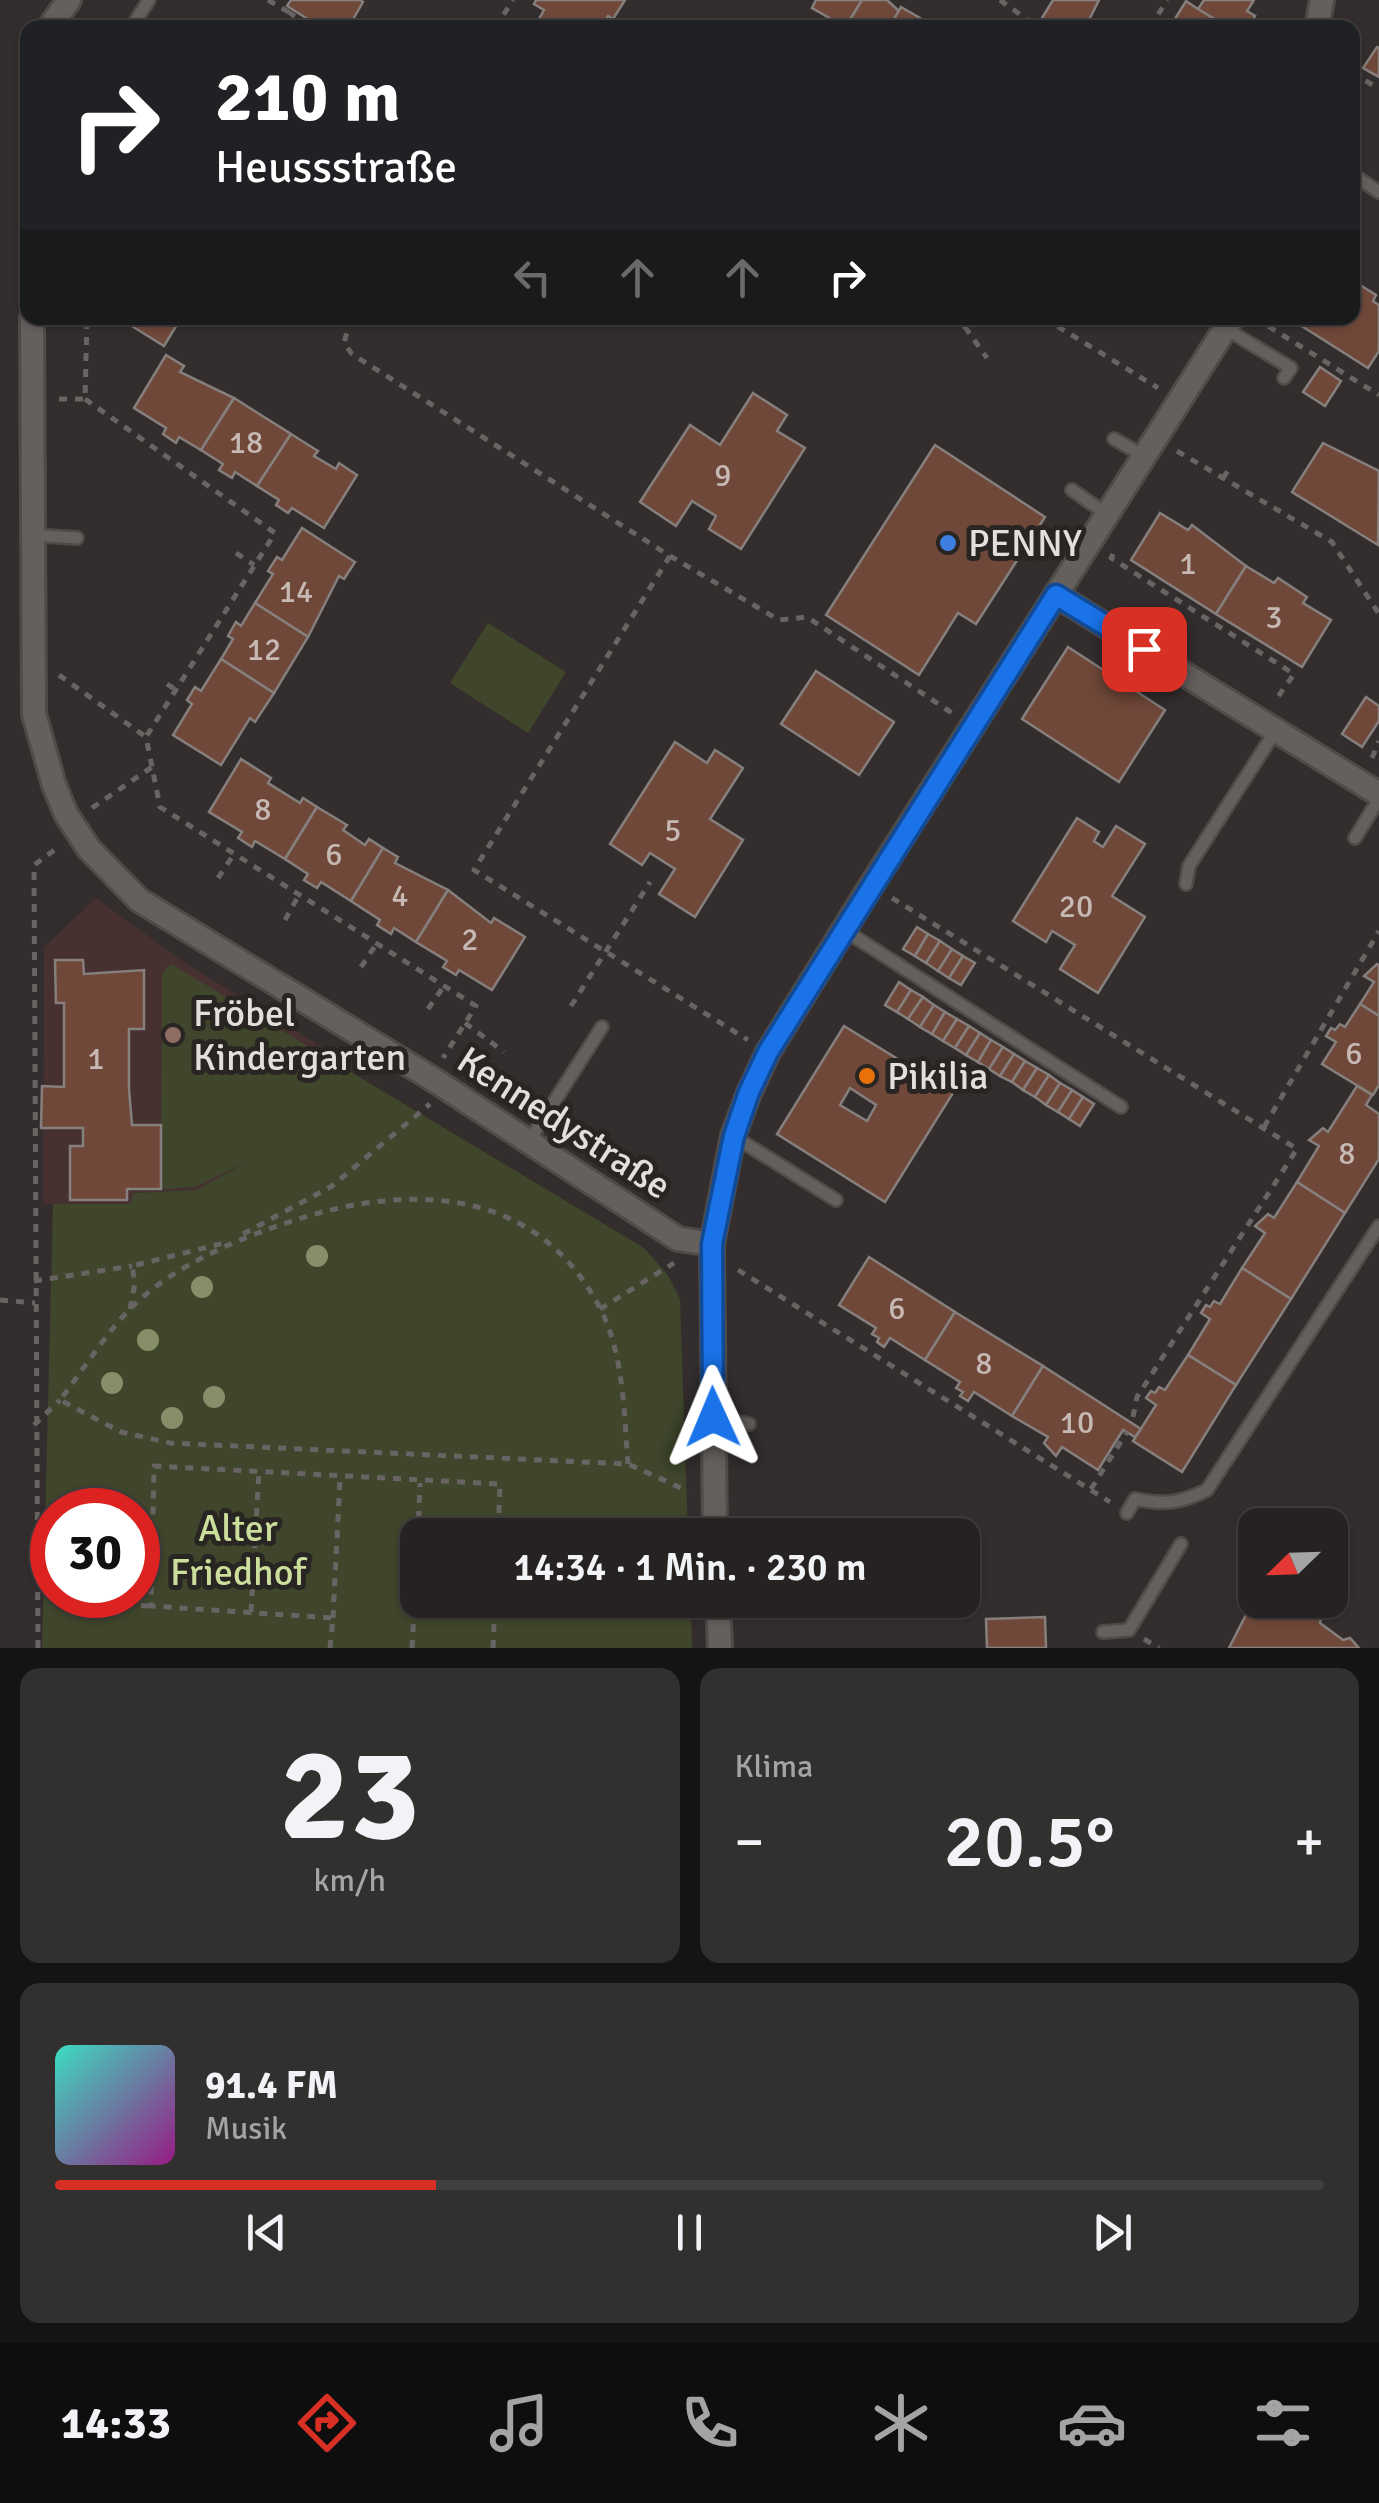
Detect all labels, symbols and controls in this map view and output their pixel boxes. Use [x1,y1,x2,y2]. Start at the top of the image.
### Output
text: 210 m [215,54,400,140]
icon: right [50,60,180,190]
text: Heussstraße [215,140,457,195]
icon: left [505,250,560,305]
icon: ahead [610,250,665,305]
icon: ahead [715,250,770,305]
icon: right [820,250,875,305]
house number: 18 [229,423,263,462]
house number: 9 [714,456,732,495]
place label: PENNY [968,520,1082,567]
marker: PENNY [937,532,959,554]
house number: 1 [1179,544,1197,583]
house number: 14 [279,572,313,611]
house number: 3 [1265,598,1283,637]
pin [1102,607,1187,692]
icon: arrive [1117,622,1172,677]
house number: 12 [247,630,281,669]
house number: 8 [254,790,272,829]
house number: 5 [664,811,682,850]
house number: 6 [325,835,343,874]
house number: 4 [391,876,409,915]
house number: 20 [1059,887,1093,926]
house number: 2 [461,920,479,959]
place label: Fröbel Kindergarten [193,990,406,1081]
marker: Fröbel Kindergarten [162,1024,184,1046]
house number: 6 [1345,1034,1363,1073]
street label: Kennedystraße [448,1037,680,1209]
house number: 1 [87,1039,105,1078]
place label: Pikilia [887,1053,989,1100]
marker: Pikilia [856,1065,878,1087]
house number: 8 [1338,1134,1356,1173]
house number: 6 [888,1289,906,1328]
house number: 8 [975,1344,993,1383]
position arrow [661,1365,765,1469]
house number: 10 [1060,1403,1094,1442]
speed limit sign: 30 [30,1488,160,1618]
park label: Alter Friedhof [170,1505,308,1596]
north arrow [1238,1508,1348,1618]
map controls [1238,1508,1348,1618]
text: 14:34 · 1 Min. · 230 m [514,1544,866,1591]
text: 23 [280,1716,420,1876]
text: Klima [735,1747,813,1786]
text: 20.5° [944,1795,1115,1888]
text: − [735,1808,764,1876]
text: + [1294,1808,1324,1876]
text: km/h [314,1861,386,1900]
text: 91.4 FM [205,2062,338,2109]
text: Musik [205,2109,287,2148]
icon: previous [239,2205,294,2260]
icon: pause [662,2205,717,2260]
icon: next [1085,2205,1140,2260]
icon: directions [292,2388,362,2458]
icon: music [484,2388,554,2458]
icon: phone [675,2388,745,2458]
icon: climate [866,2388,936,2458]
icon: car [1057,2388,1127,2458]
icon: filters [1248,2388,1318,2458]
text: 14:33 [61,2396,171,2451]

